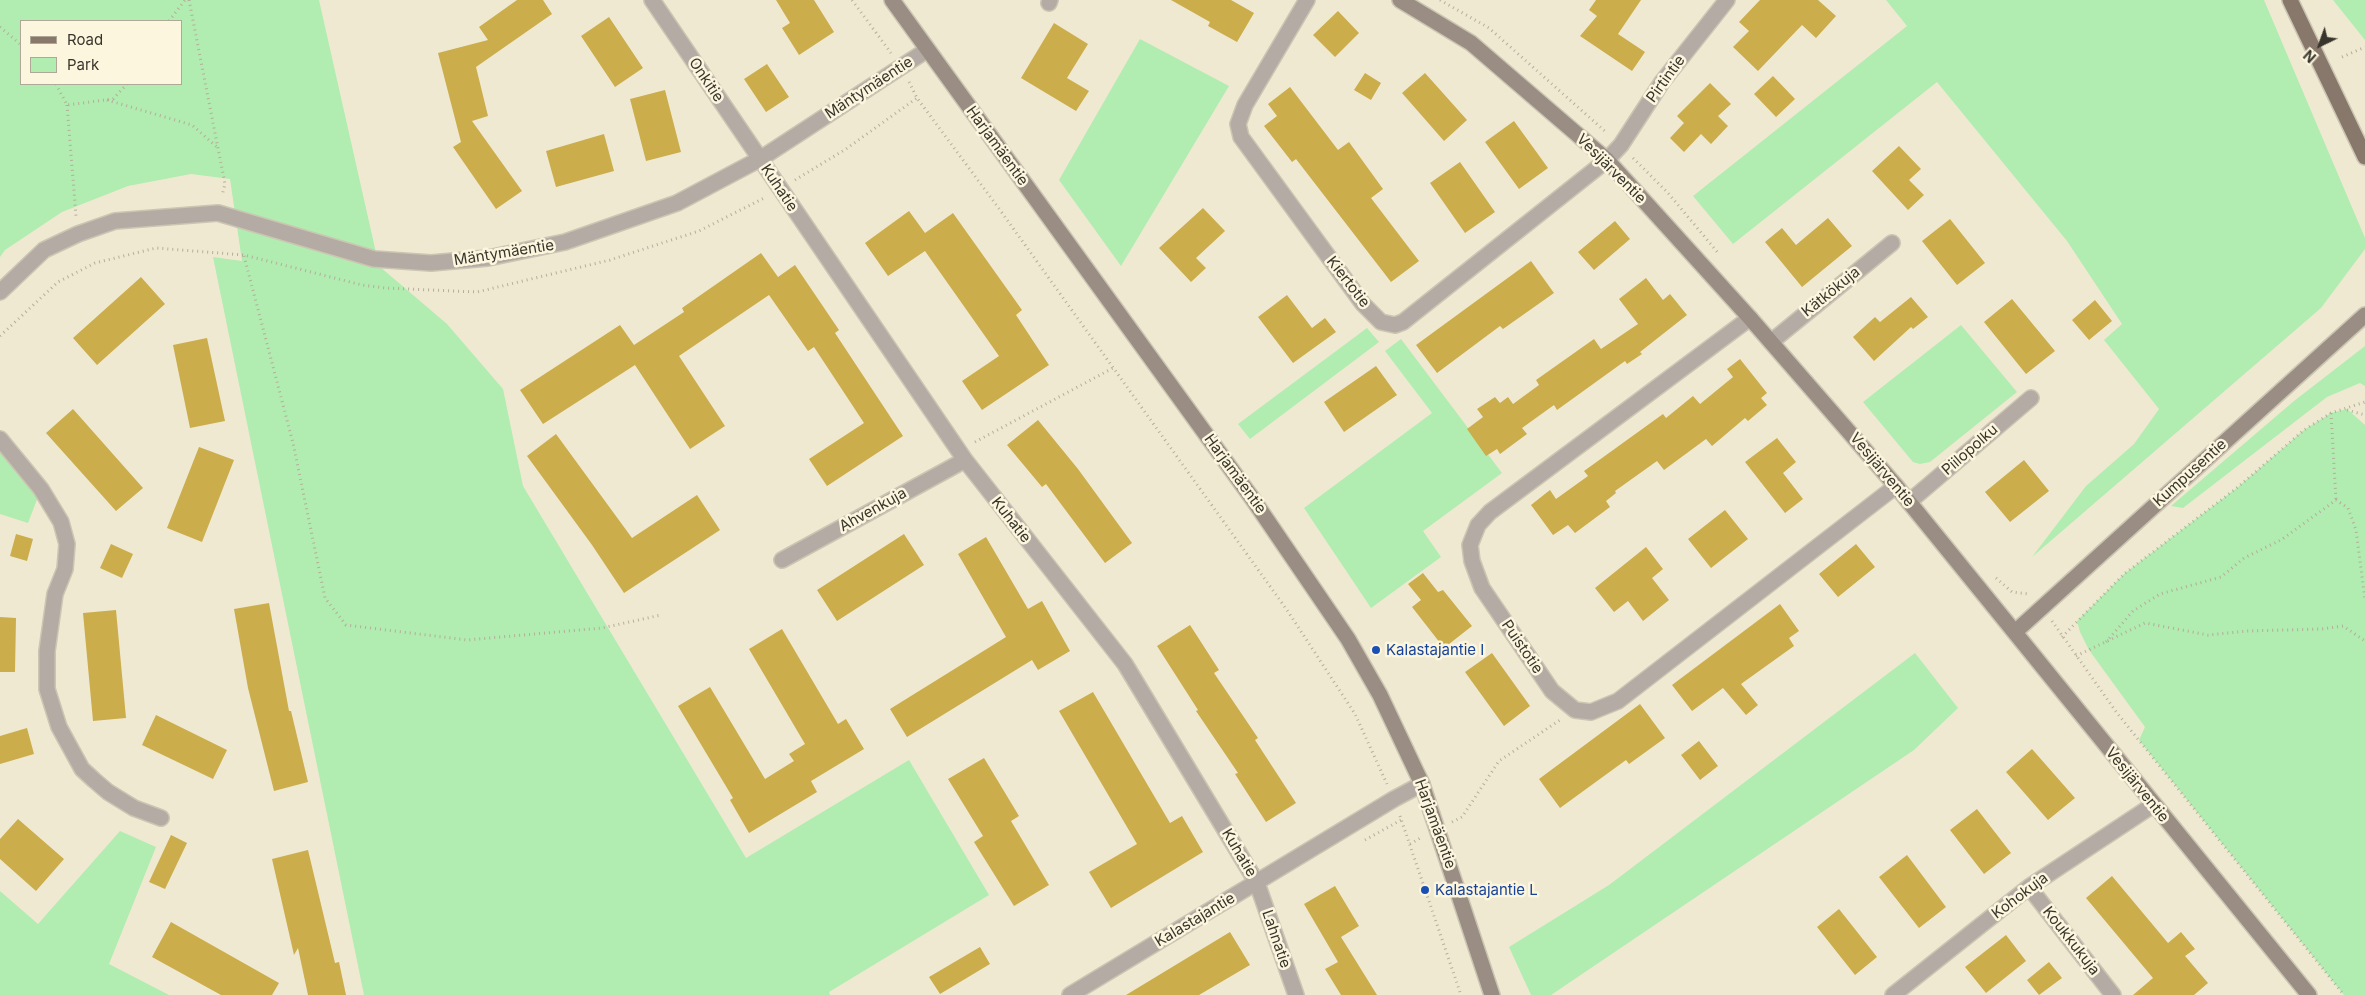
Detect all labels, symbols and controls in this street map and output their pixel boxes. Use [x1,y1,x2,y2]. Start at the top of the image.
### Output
legend [20,20,182,85]
north arrow [2295,20,2345,70]
text: Road [67,30,103,49]
text: N [2300,47,2319,66]
street label: Pirtintie [1643,52,1689,106]
street label: Mäntymäentie [822,53,916,123]
street label: Onkitie [685,54,727,106]
text: Park [67,55,99,74]
street label: Harjamäentie [962,103,1032,189]
street label: Vesijärventie [1573,131,1649,207]
street label: Kuhatie [757,161,801,215]
street label: Mäntymäentie [453,236,555,270]
street label: Kiertotie [1323,253,1373,311]
street label: Kätkökuja [1798,263,1864,321]
street label: Piilopolku [1938,421,2002,479]
street label: Vesijärventie [1846,429,1918,511]
street label: Harjamäentie [1200,431,1270,517]
street label: Kumpusentie [2150,435,2230,511]
street label: Ahvenkuja [836,484,910,536]
street label: Kuhatie [988,494,1034,546]
street label: Puistotie [1497,617,1547,677]
place label: Kalastajantie I [1386,641,1484,659]
marker: Kalastajantie I [1370,644,1382,656]
street label: Vesijärventie [2101,744,2173,826]
street label: Harjamäentie [1410,777,1460,871]
street label: Kuhatie [1218,826,1260,880]
street label: Kohokuja [1988,869,2052,923]
place label: Kalastajantie L [1435,881,1538,899]
marker: Kalastajantie L [1419,884,1431,896]
street label: Kalastajantie [1152,889,1238,951]
street label: Koukkukuja [2039,903,2103,979]
street label: Lahnatie [1258,908,1294,970]

